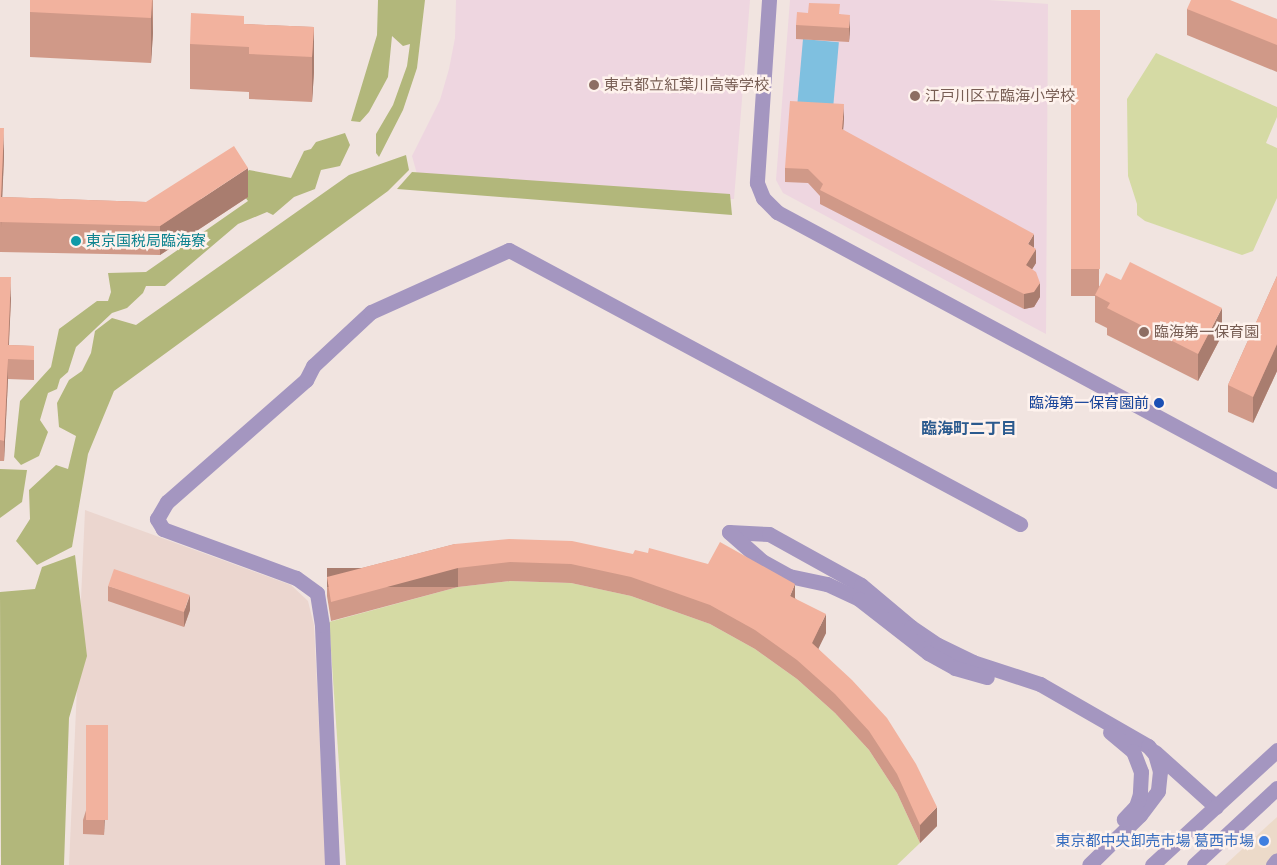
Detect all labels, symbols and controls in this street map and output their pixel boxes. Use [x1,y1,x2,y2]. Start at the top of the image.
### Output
place label: 東京都立紅葉川高等学校 [604,76,769,94]
marker: 東京都立紅葉川高等学校 [588,79,600,91]
place label: 江戸川区立臨海小学校 [925,87,1075,105]
marker: 江戸川区立臨海小学校 [909,90,921,102]
place label: 東京国税局臨海寮 [86,232,206,250]
marker: 東京国税局臨海寮 [70,235,82,247]
place label: 臨海第一保育園 [1154,323,1259,341]
marker: 臨海第一保育園 [1138,326,1150,338]
place label: 臨海第一保育園前 [1029,394,1149,412]
marker: 臨海第一保育園前 [1153,397,1165,409]
district label: 臨海町二丁目 [921,418,1017,438]
place label: 東京都中央卸売市場 葛西市場 [1056,832,1254,850]
marker: 東京都中央卸売市場 葛西市場 [1258,835,1270,847]

